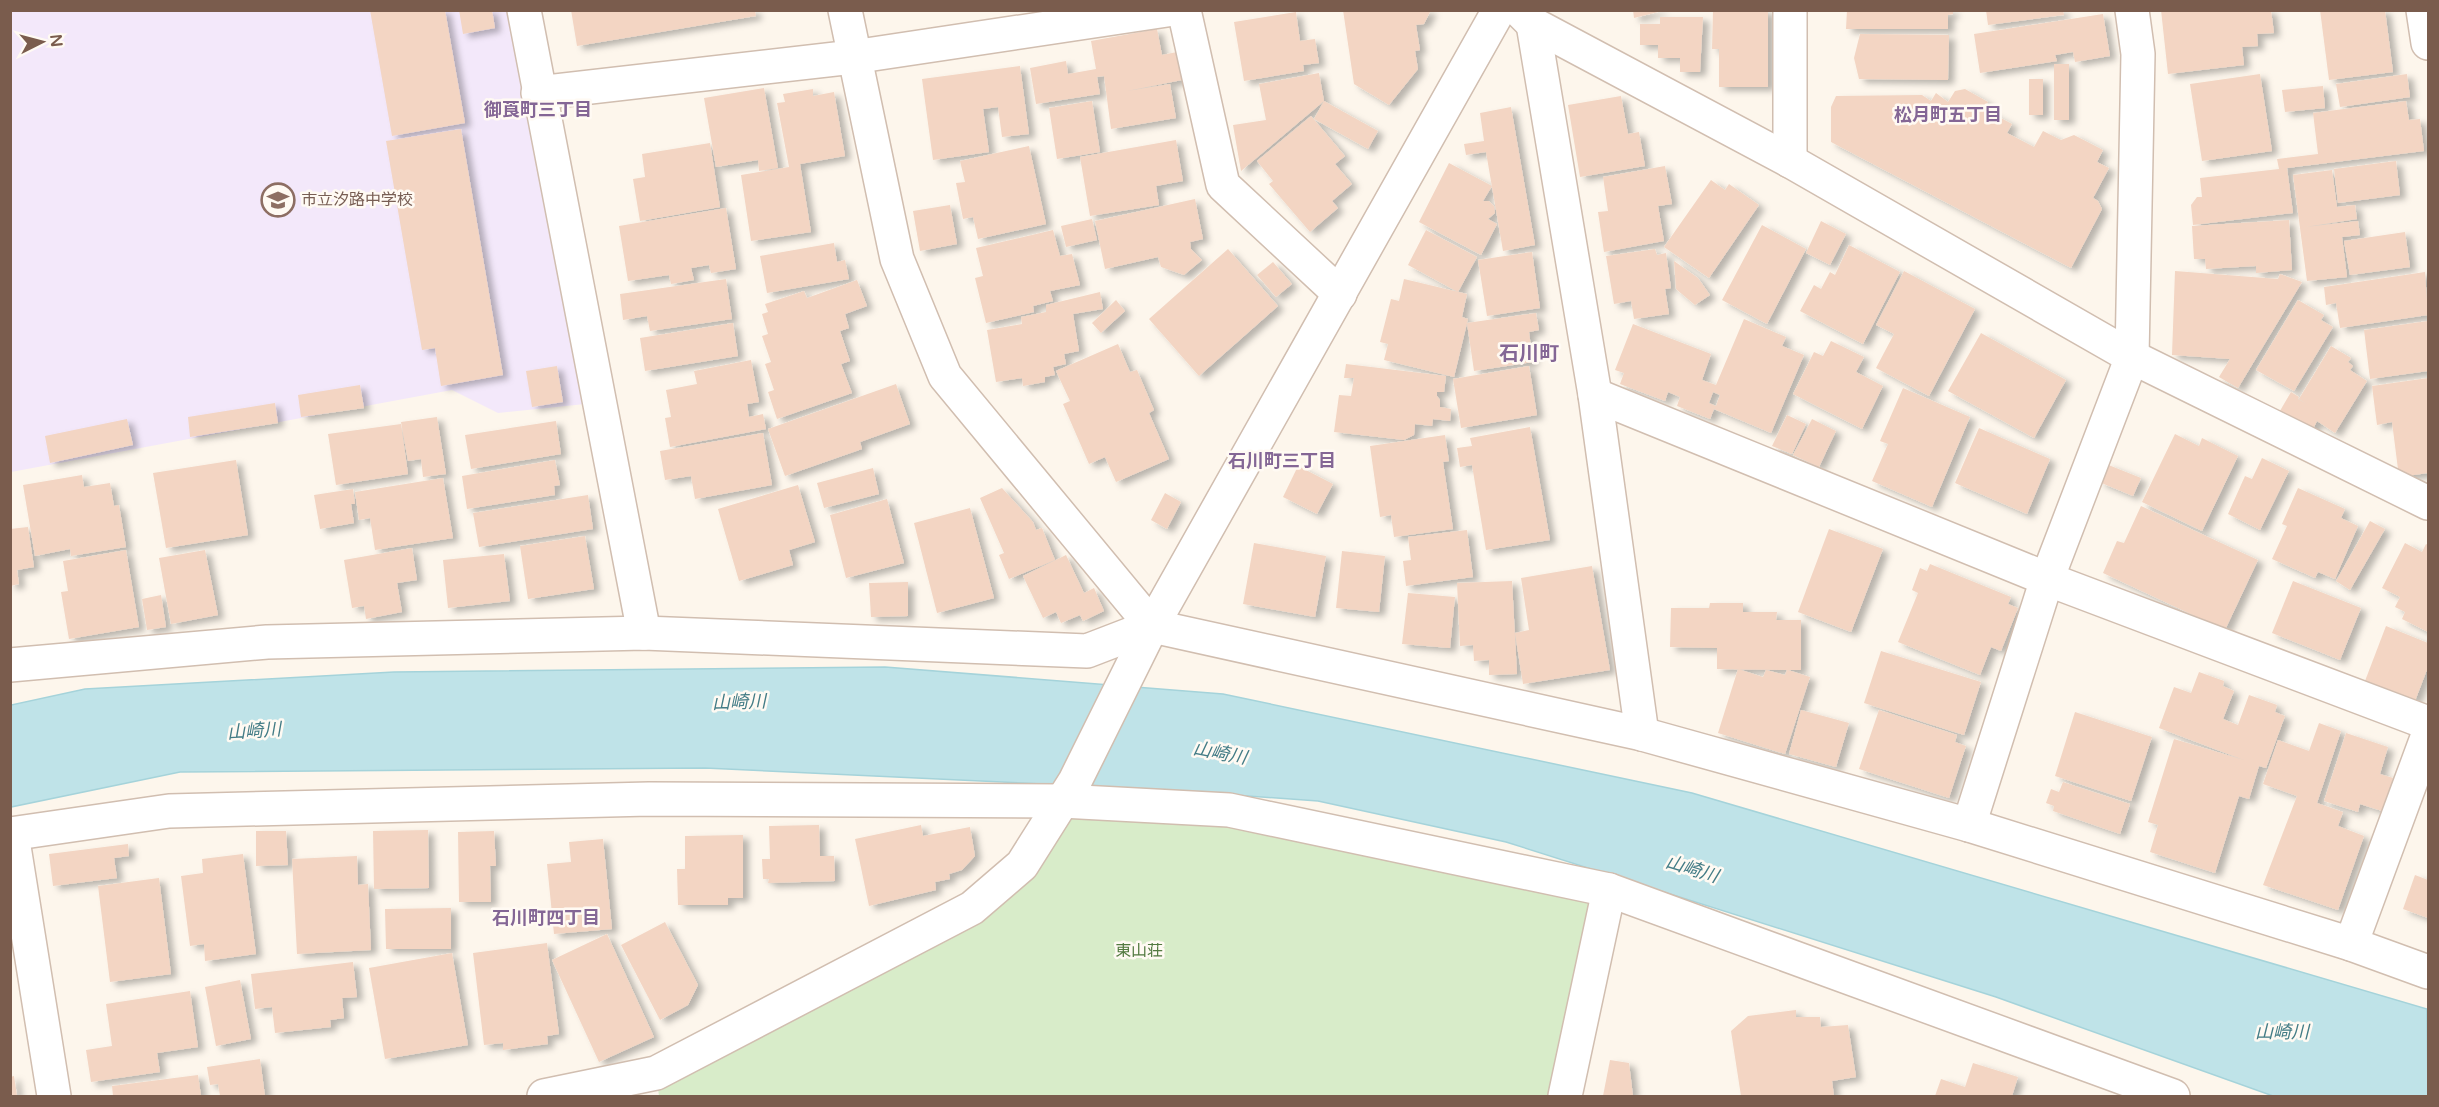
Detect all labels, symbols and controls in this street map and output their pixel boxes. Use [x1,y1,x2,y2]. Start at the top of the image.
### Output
north arrow [12,12,72,72]
text: N [45,33,67,48]
district label: 御莨町三丁目 [483,99,592,121]
district label: 松月町五丁目 [1894,104,2002,126]
school or university icon: 市立汐路中学校 [260,182,296,218]
place label: 市立汐路中学校 [301,190,413,210]
district label: 石川町 [1499,342,1559,366]
district label: 石川町三丁目 [1228,450,1336,472]
water label: 山崎川 [712,690,768,714]
water label: 山崎川 [226,718,284,744]
water label: 山崎川 [1191,737,1251,769]
water label: 山崎川 [1663,851,1723,888]
district label: 石川町四丁目 [492,907,600,929]
park label: 東山荘 [1115,941,1163,961]
water label: 山崎川 [2255,1021,2311,1043]

